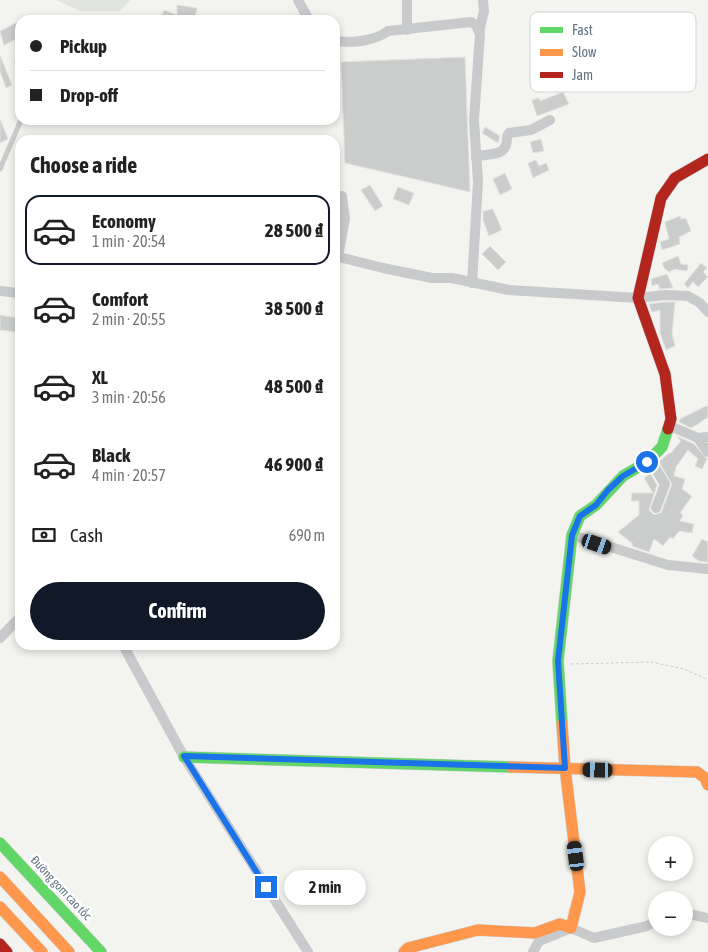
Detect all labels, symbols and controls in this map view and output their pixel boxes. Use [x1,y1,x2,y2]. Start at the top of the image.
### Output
legend [530,12,696,92]
text: Fast [572,22,593,38]
text: Pickup [60,35,107,57]
text: Slow [572,44,597,60]
text: Jam [572,67,593,83]
text: Drop-off [60,84,118,106]
text: Choose a ride [30,152,137,178]
icon: car [32,208,77,253]
text: Economy [92,210,156,232]
text: 28 500 ₫ [265,219,323,241]
text: 1 min · 20:54 [92,232,166,250]
icon: car [32,286,77,331]
text: Comfort [92,288,148,310]
text: 38 500 ₫ [265,297,323,319]
text: 2 min · 20:55 [92,310,166,328]
icon: car [32,364,77,409]
text: XL [92,366,108,388]
text: 48 500 ₫ [265,375,323,397]
text: 3 min · 20:56 [92,388,166,406]
icon: car [32,442,77,487]
text: Black [92,444,130,466]
route start [636,451,658,473]
text: 46 900 ₫ [265,453,323,475]
text: 4 min · 20:57 [92,466,166,484]
icon: cash [30,521,58,549]
text: Cash [70,524,103,546]
text: 690 m [289,526,325,544]
car [580,532,613,556]
button: Confirm [30,582,325,640]
car [582,762,613,778]
map controls [648,836,693,936]
button: + [648,836,693,881]
car [566,840,585,872]
street label: Đường gom cao tốc [28,853,95,923]
callout: 2 min [284,870,366,904]
route end [255,876,277,898]
text: 2 min [309,878,341,896]
button: − [648,891,693,936]

